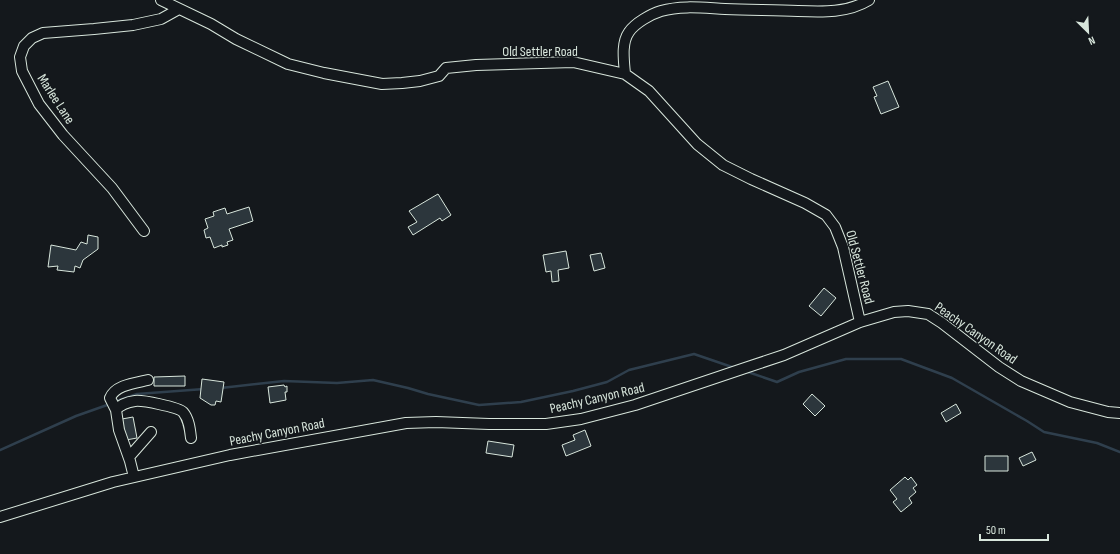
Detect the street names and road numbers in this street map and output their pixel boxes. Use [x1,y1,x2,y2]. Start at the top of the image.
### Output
street label: Old Settler Road [502,43,578,60]
street label: Marlee Lane [34,71,78,127]
street label: Old Settler Road [842,228,878,306]
street label: Peachy Canyon Road [932,298,1021,368]
street label: Peachy Canyon Road [548,379,646,417]
street label: Peachy Canyon Road [228,414,326,450]

